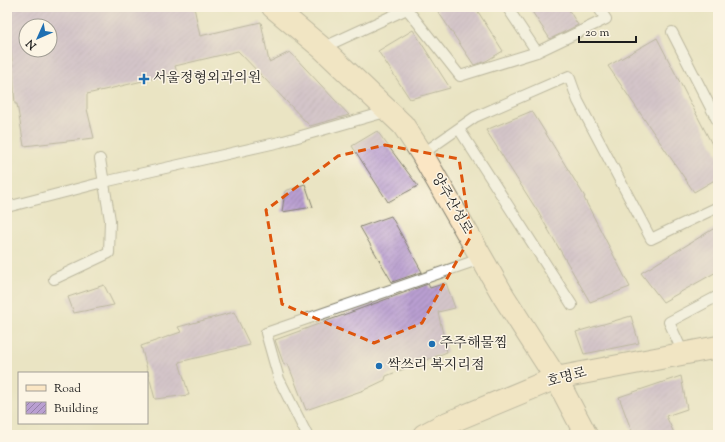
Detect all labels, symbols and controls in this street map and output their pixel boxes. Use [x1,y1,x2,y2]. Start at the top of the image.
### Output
north arrow [18,18,58,58]
scale bar [579,18,636,44]
text: 20 m [585,24,610,42]
text: N [23,35,41,54]
place label: 서울정형외과의원 [153,69,261,89]
marker: 서울정형외과의원 [138,73,150,85]
street label: 양주산성로 [425,170,477,239]
place label: 주주해물찜 [440,334,508,354]
marker: 주주해물찜 [427,339,437,349]
place label: 싹쓰리 복지리점 [387,356,485,376]
marker: 싹쓰리 복지리점 [374,361,384,371]
street label: 호명로 [545,363,590,393]
legend [18,372,148,424]
text: Road [54,380,81,398]
text: Building [54,400,98,418]

